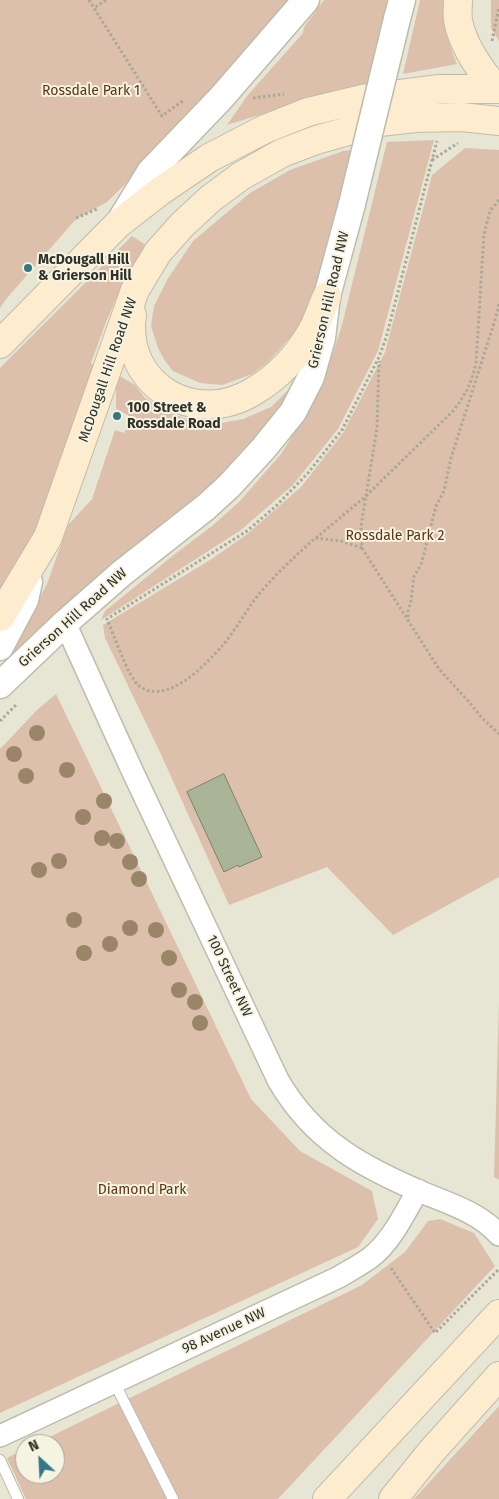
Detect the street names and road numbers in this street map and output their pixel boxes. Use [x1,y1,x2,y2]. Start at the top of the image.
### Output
street label: Grierson Hill Road NW [305,230,353,370]
street label: McDougall Hill Road NW [75,295,141,445]
street label: Grierson Hill Road NW [15,565,131,671]
street label: 100 Street NW [203,932,255,1020]
street label: 98 Avenue NW [180,1304,268,1358]

